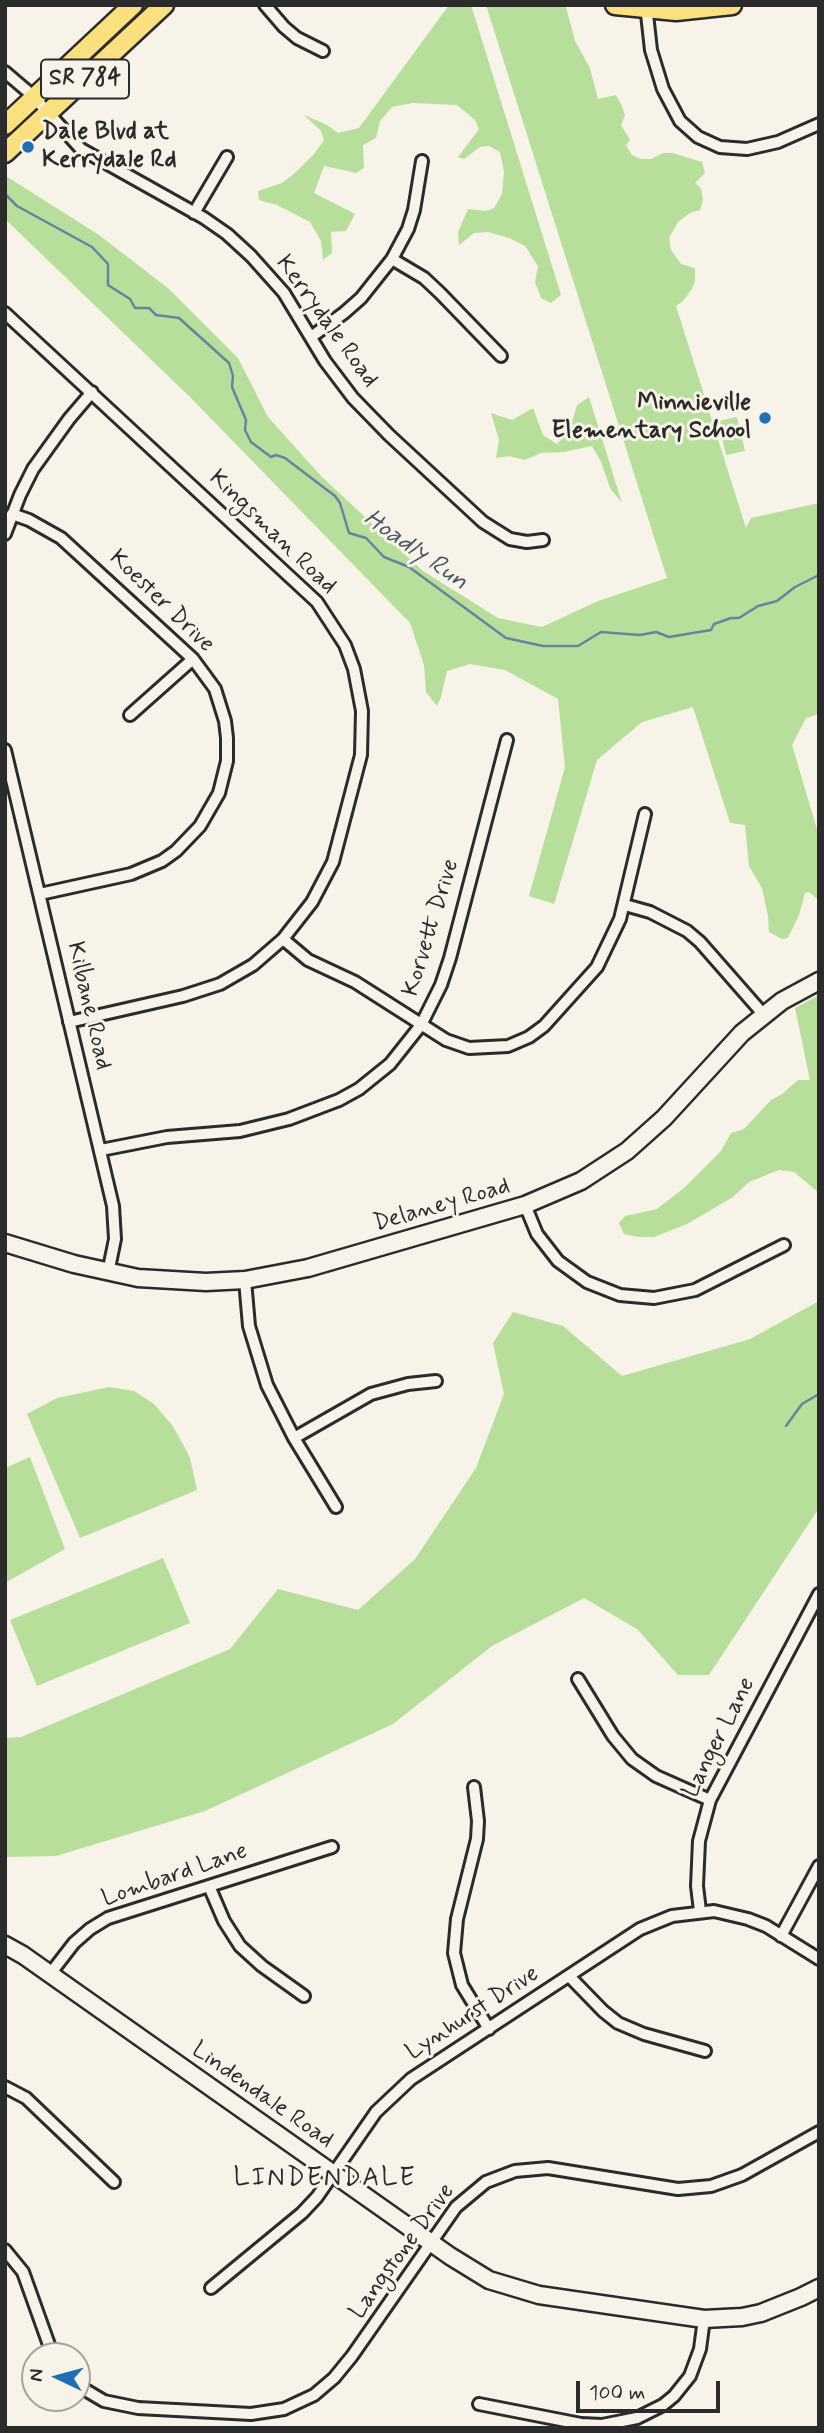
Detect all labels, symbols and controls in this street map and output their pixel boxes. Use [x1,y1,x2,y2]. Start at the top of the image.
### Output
road number: SR 784 [41,60,129,99]
place label: Dale Blvd at Kerrydale Rd [42,119,177,175]
marker: Dale Blvd at Kerrydale Rd [20,139,36,155]
street label: Kerrydale Road [268,250,384,394]
place label: Minnieville Elementary School [552,390,751,446]
marker: Minnieville Elementary School [757,410,773,426]
street label: Kingsman Road [202,465,342,601]
water label: Hoadly Run [357,504,473,598]
street label: Koester Drive [102,545,220,659]
street label: Korvett Drive [397,856,467,1000]
street label: Kilbane Road [59,939,117,1073]
street label: Delaney Road [370,1173,514,1239]
street label: Langer Lane [677,1673,763,1803]
street label: Lombard Lane [98,1838,252,1914]
street label: Lynhurst Drive [401,1960,545,2068]
street label: Lindendale Road [185,2036,339,2156]
district label: LINDENDALE [233,2164,417,2196]
street label: Langstone Drive [344,2179,462,2325]
north arrow [21,2342,91,2412]
scale bar [579,2366,722,2410]
text: N [24,2368,50,2383]
text: 100 m [589,2379,645,2407]

